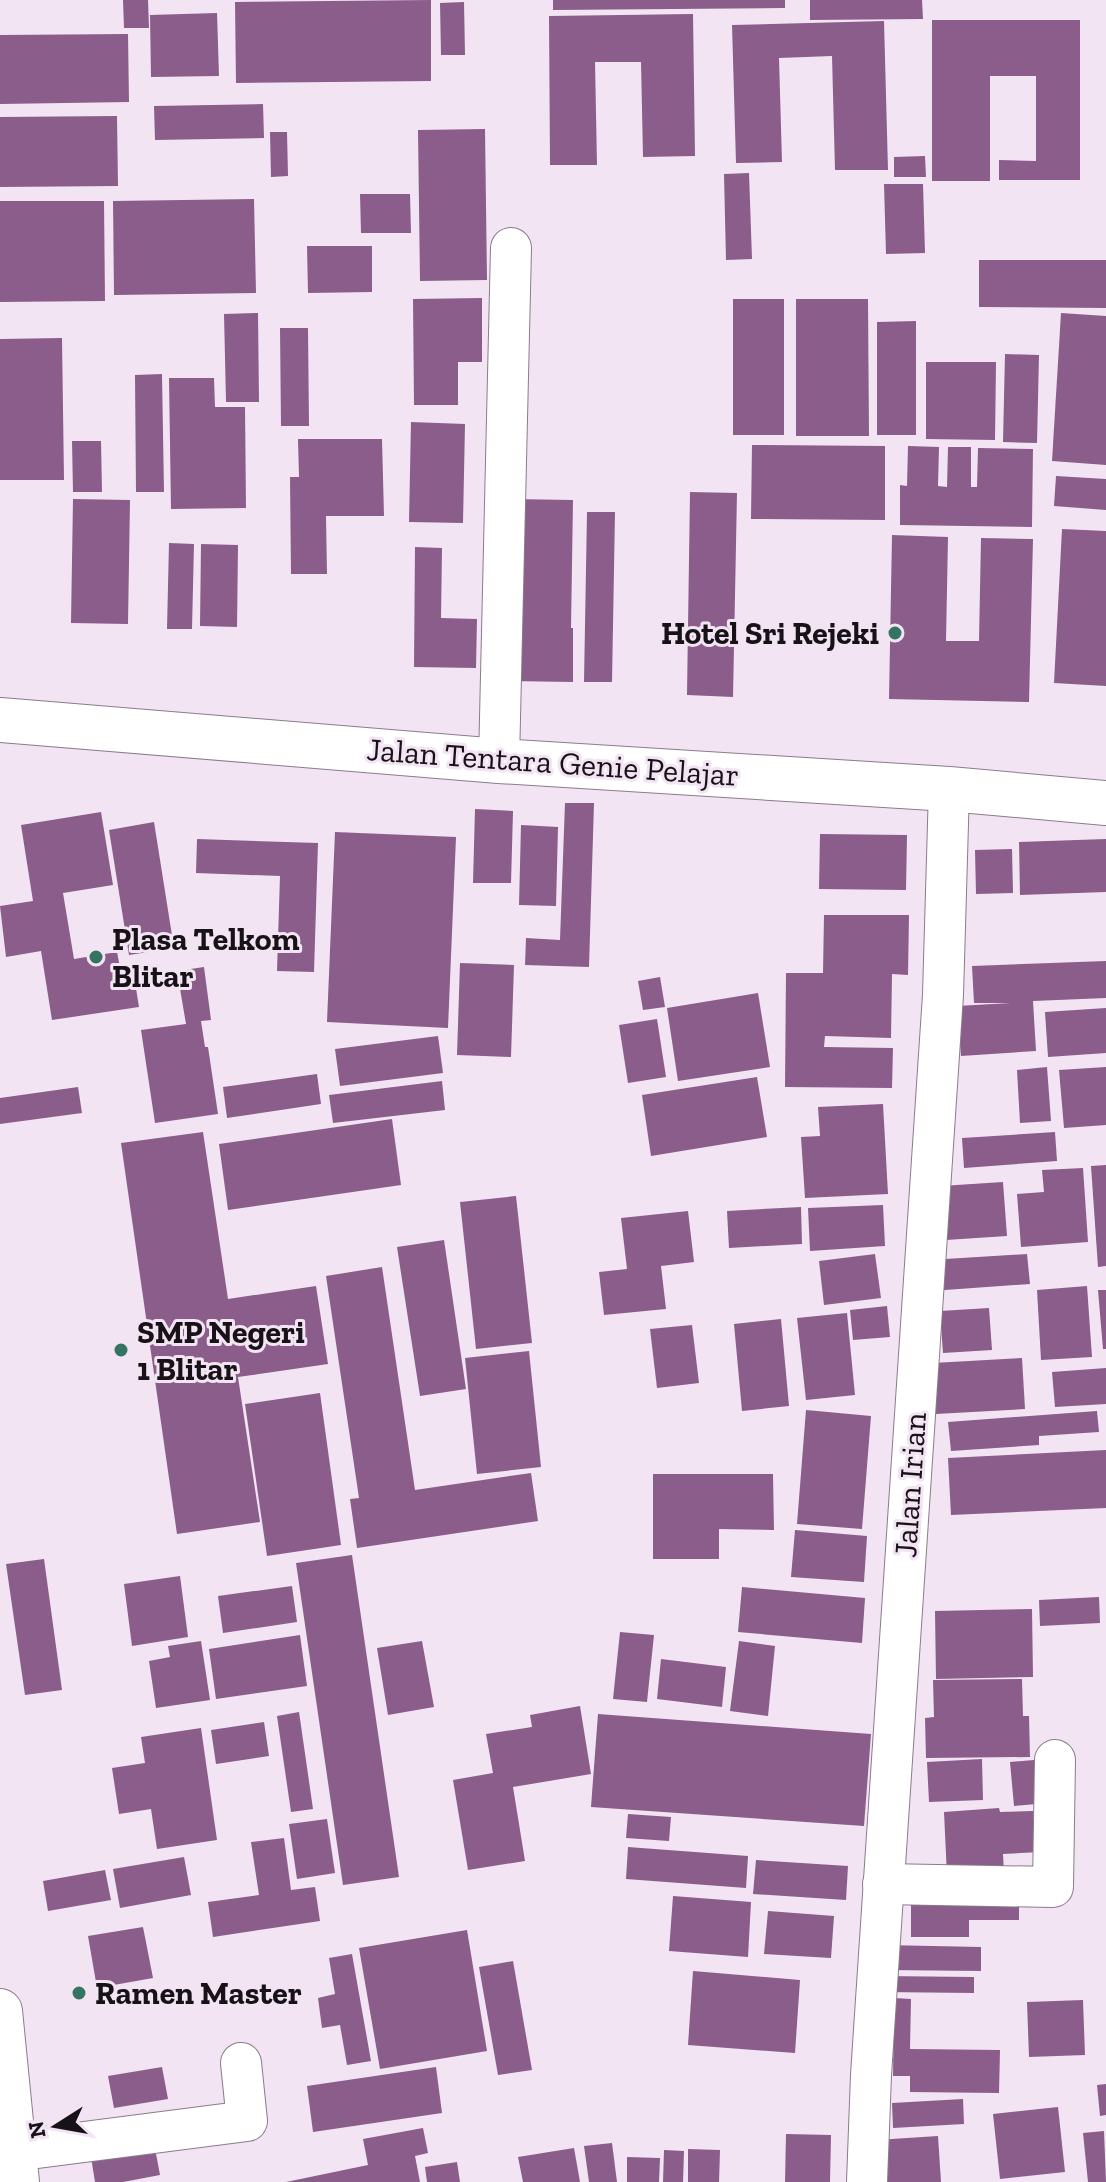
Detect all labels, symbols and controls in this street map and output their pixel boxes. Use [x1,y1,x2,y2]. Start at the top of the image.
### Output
place label: Hotel Sri Rejeki [661,614,879,652]
marker: Hotel Sri Rejeki [886,624,904,642]
street label: Jalan Tentara Genie Pelajar [366,730,740,794]
place label: Plasa Telkom Blitar [112,920,300,995]
marker: Plasa Telkom Blitar [87,948,105,966]
place label: SMP Negeri 1 Blitar [137,1313,305,1388]
marker: SMP Negeri 1 Blitar [112,1341,130,1359]
street label: Jalan Irian [886,1411,934,1559]
place label: Ramen Master [95,1974,302,2012]
marker: Ramen Master [70,1984,88,2002]
north arrow [16,2086,96,2166]
text: N [22,2119,52,2141]

